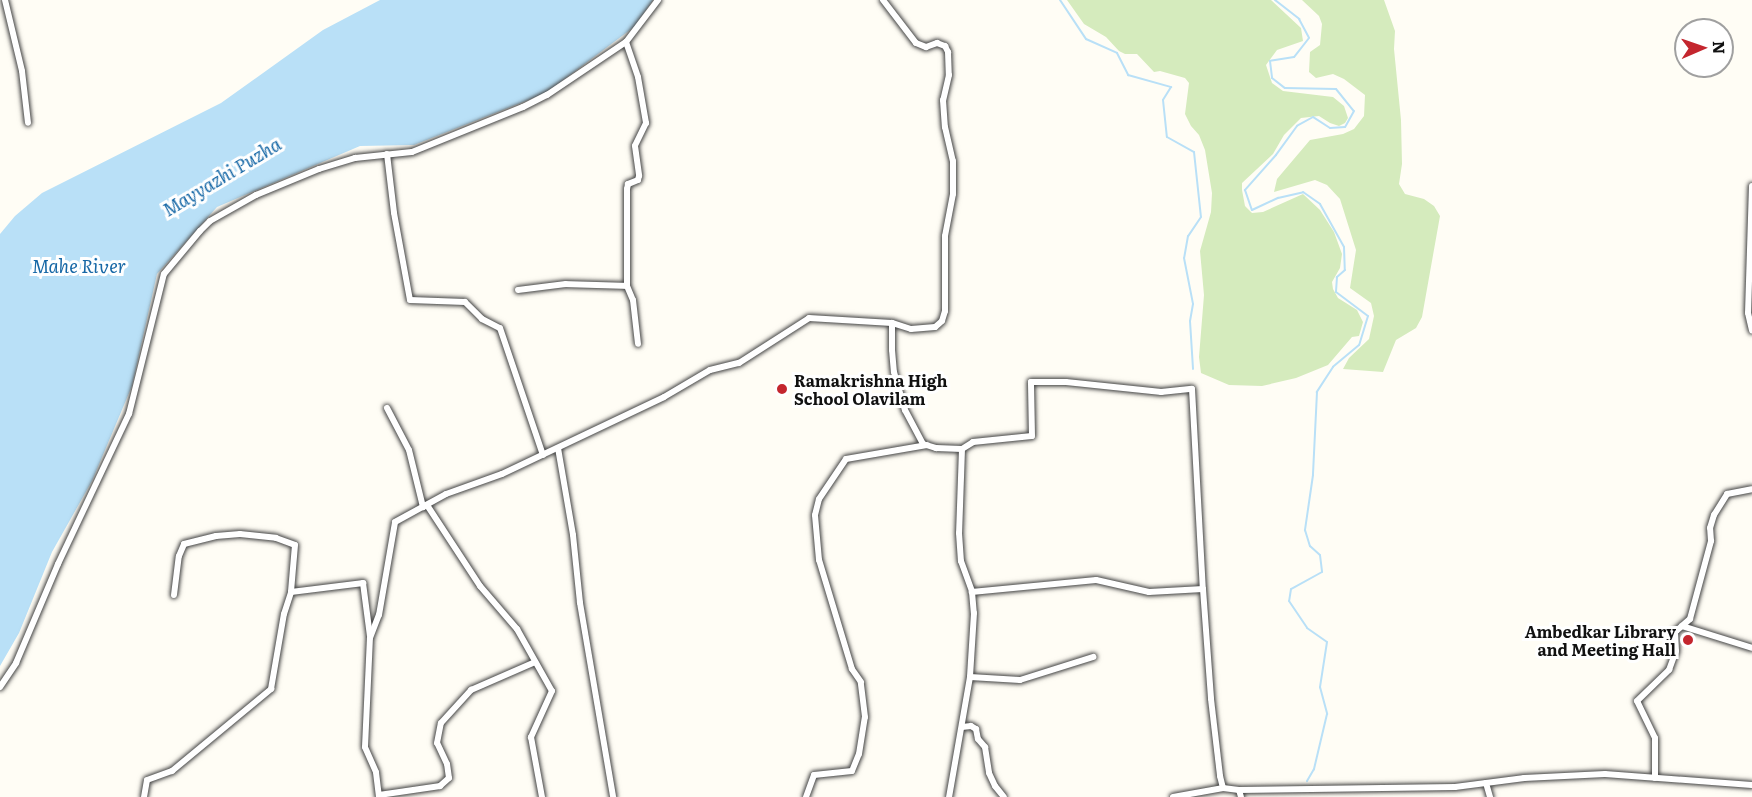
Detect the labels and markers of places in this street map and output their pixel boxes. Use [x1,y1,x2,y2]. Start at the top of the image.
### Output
place label: Ramakrishna High School Olavilam [794,370,948,408]
marker: Ramakrishna High School Olavilam [775,382,789,396]
place label: Ambedkar Library and Meeting Hall [1525,621,1676,659]
marker: Ambedkar Library and Meeting Hall [1681,633,1695,647]

